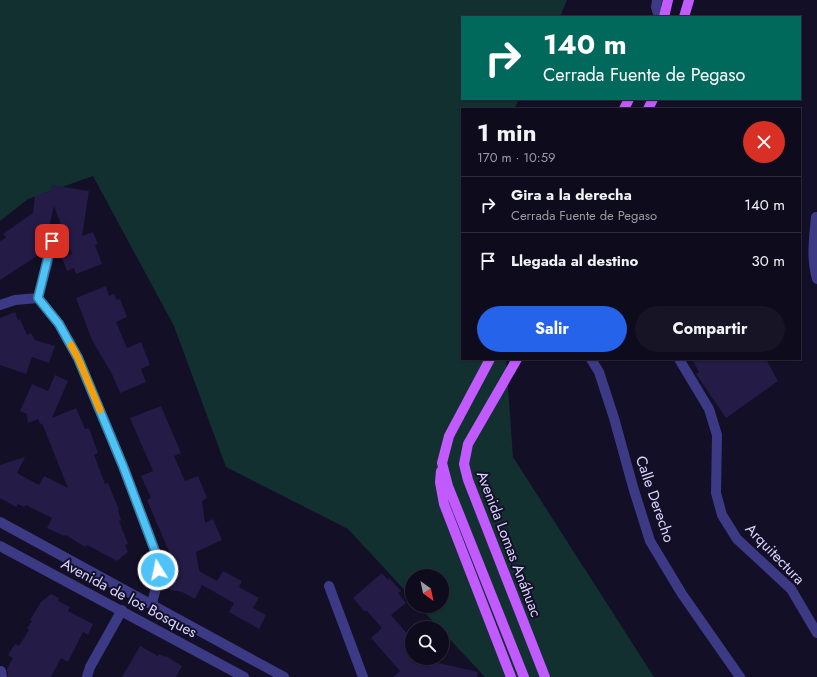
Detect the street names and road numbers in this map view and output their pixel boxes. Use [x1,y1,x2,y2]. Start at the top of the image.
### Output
street label: Calle Derecho [630,453,680,545]
street label: Avenida Lomas Anáhuac [471,468,547,620]
street label: Arquitectura [740,518,810,590]
street label: Avenida de los Bosques [57,553,201,643]

